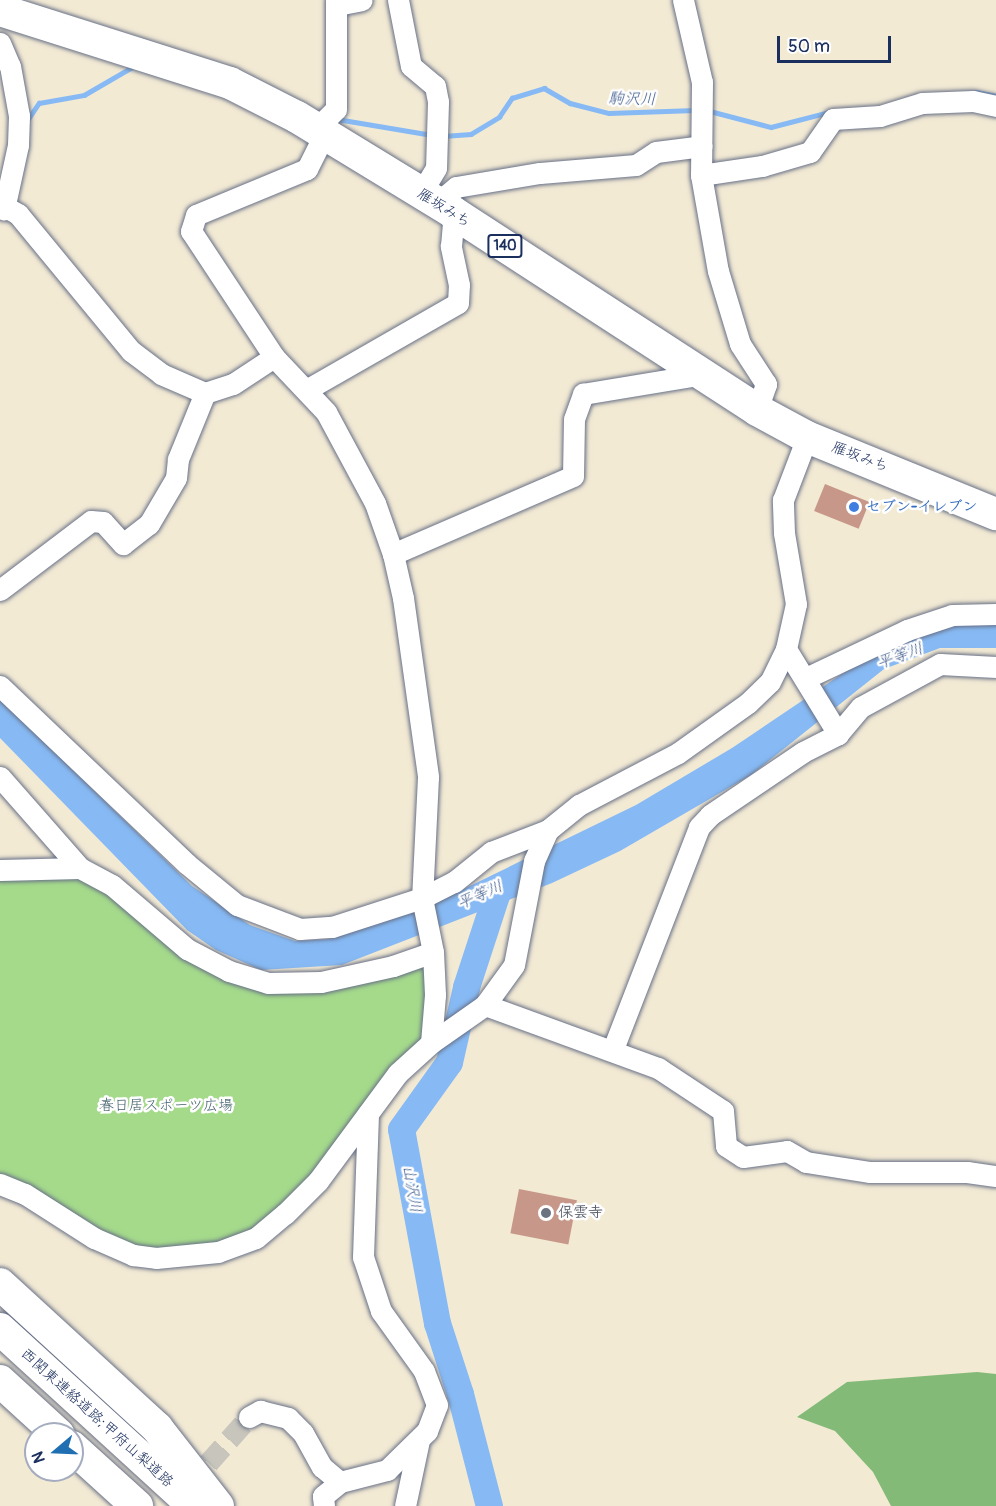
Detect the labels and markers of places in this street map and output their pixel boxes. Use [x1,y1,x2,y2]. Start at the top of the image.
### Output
place label: セブン-イレブン [866,498,977,516]
marker: セブン-イレブン [847,500,861,514]
place label: 保雲寺 [558,1204,603,1222]
marker: 保雲寺 [539,1206,553,1220]

